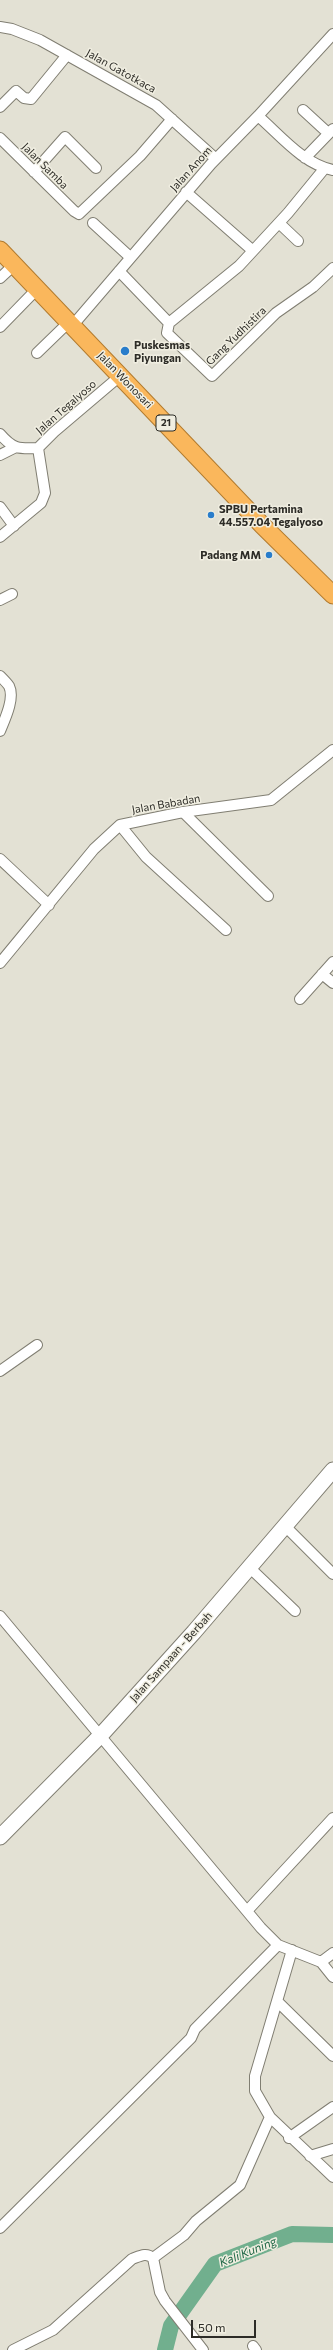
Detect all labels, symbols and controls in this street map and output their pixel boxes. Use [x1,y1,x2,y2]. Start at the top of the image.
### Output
street label: Jalan Gatotkaca [84,46,158,96]
street label: Jalan Samba [19,140,71,192]
street label: Jalan Anom [167,144,215,194]
street label: Gang Yudhistira [203,304,269,368]
place label: Puskesmas Piyungan [134,338,190,364]
marker: Puskesmas Piyungan [119,345,131,357]
street label: Jalan Wonosari [95,349,155,411]
street label: Jalan Tegalyoso [33,377,99,437]
road number: 21 [156,415,176,431]
place label: SPBU Pertamina 44.557.04 Tegalyoso [219,502,323,528]
marker: SPBU Pertamina 44.557.04 Tegalyoso [206,510,216,520]
place label: Padang MM [200,548,261,562]
marker: Padang MM [264,550,274,560]
street label: Jalan Babadan [131,791,201,817]
street label: Jalan Sampaan - Berbah [127,1609,215,1705]
water label: Kali Kuning [217,2234,279,2270]
scale bar [193,2312,258,2338]
text: 50 m [198,2320,226,2334]

